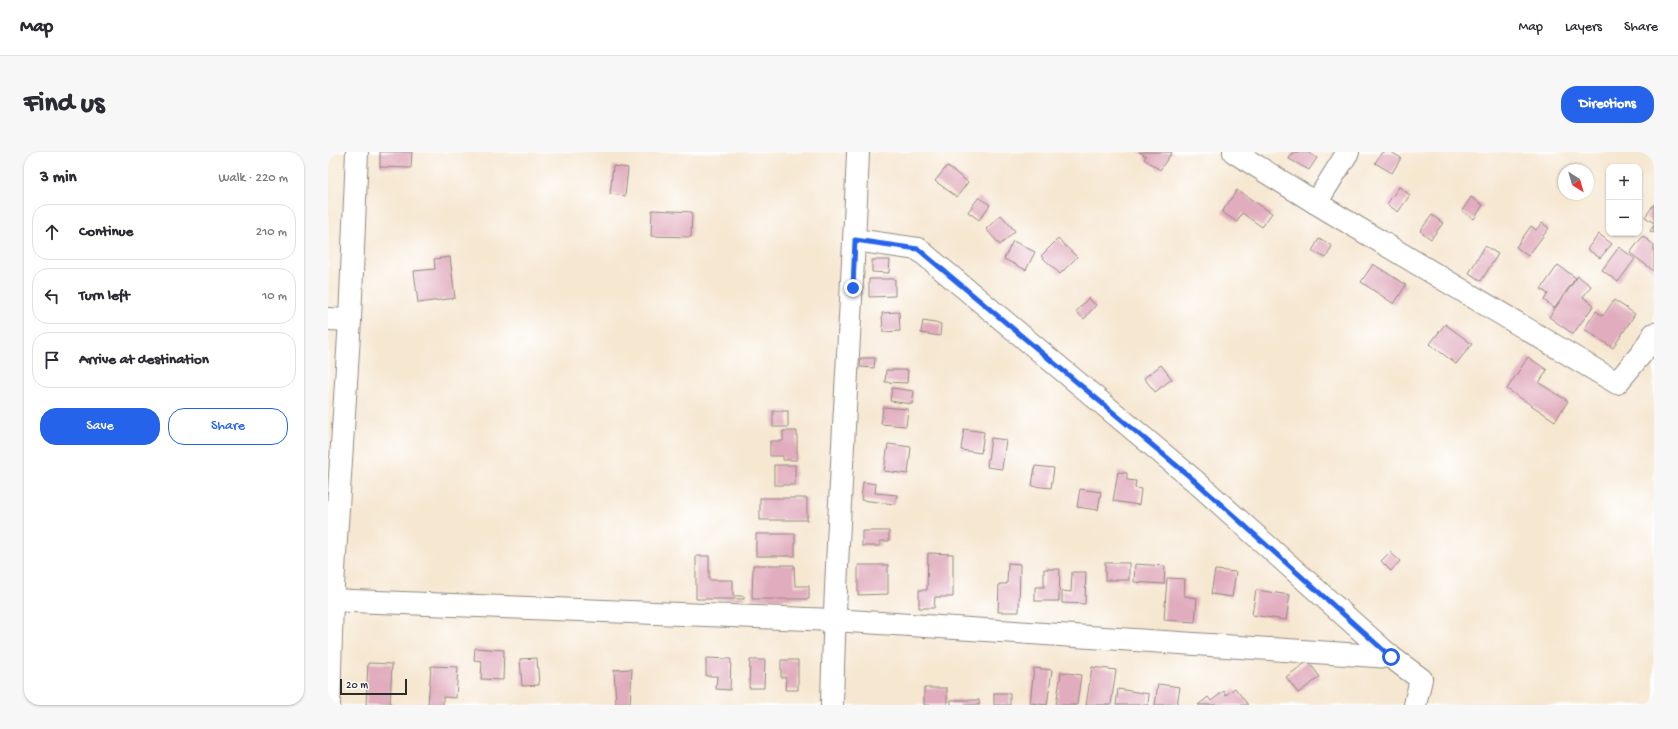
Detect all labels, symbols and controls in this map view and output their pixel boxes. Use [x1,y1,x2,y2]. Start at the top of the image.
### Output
text: Map [20,16,53,39]
text: Map [1519,19,1543,36]
text: Layers [1565,19,1602,36]
text: Share [1624,19,1658,36]
button: Directions [1561,86,1654,123]
text: Find us [24,88,104,121]
north arrow [1558,164,1594,200]
map controls [1606,164,1642,236]
button: + [1606,164,1642,200]
text: 3 min [40,168,77,188]
text: Walk · 220 m [218,171,288,186]
button: − [1606,200,1642,236]
icon: ahead [41,221,63,243]
text: Continue [79,223,133,241]
text: 210 m [256,225,287,240]
route end [844,279,862,297]
icon: left [41,285,63,307]
text: Turn left [79,287,130,305]
text: 10 m [262,289,287,304]
icon: arrive [41,349,63,371]
text: Arrive at destination [79,351,209,369]
button: Save [40,408,160,445]
button: Share [168,408,288,445]
route start [1382,648,1400,666]
scale bar [340,677,407,696]
text: 20 m [346,680,368,692]

